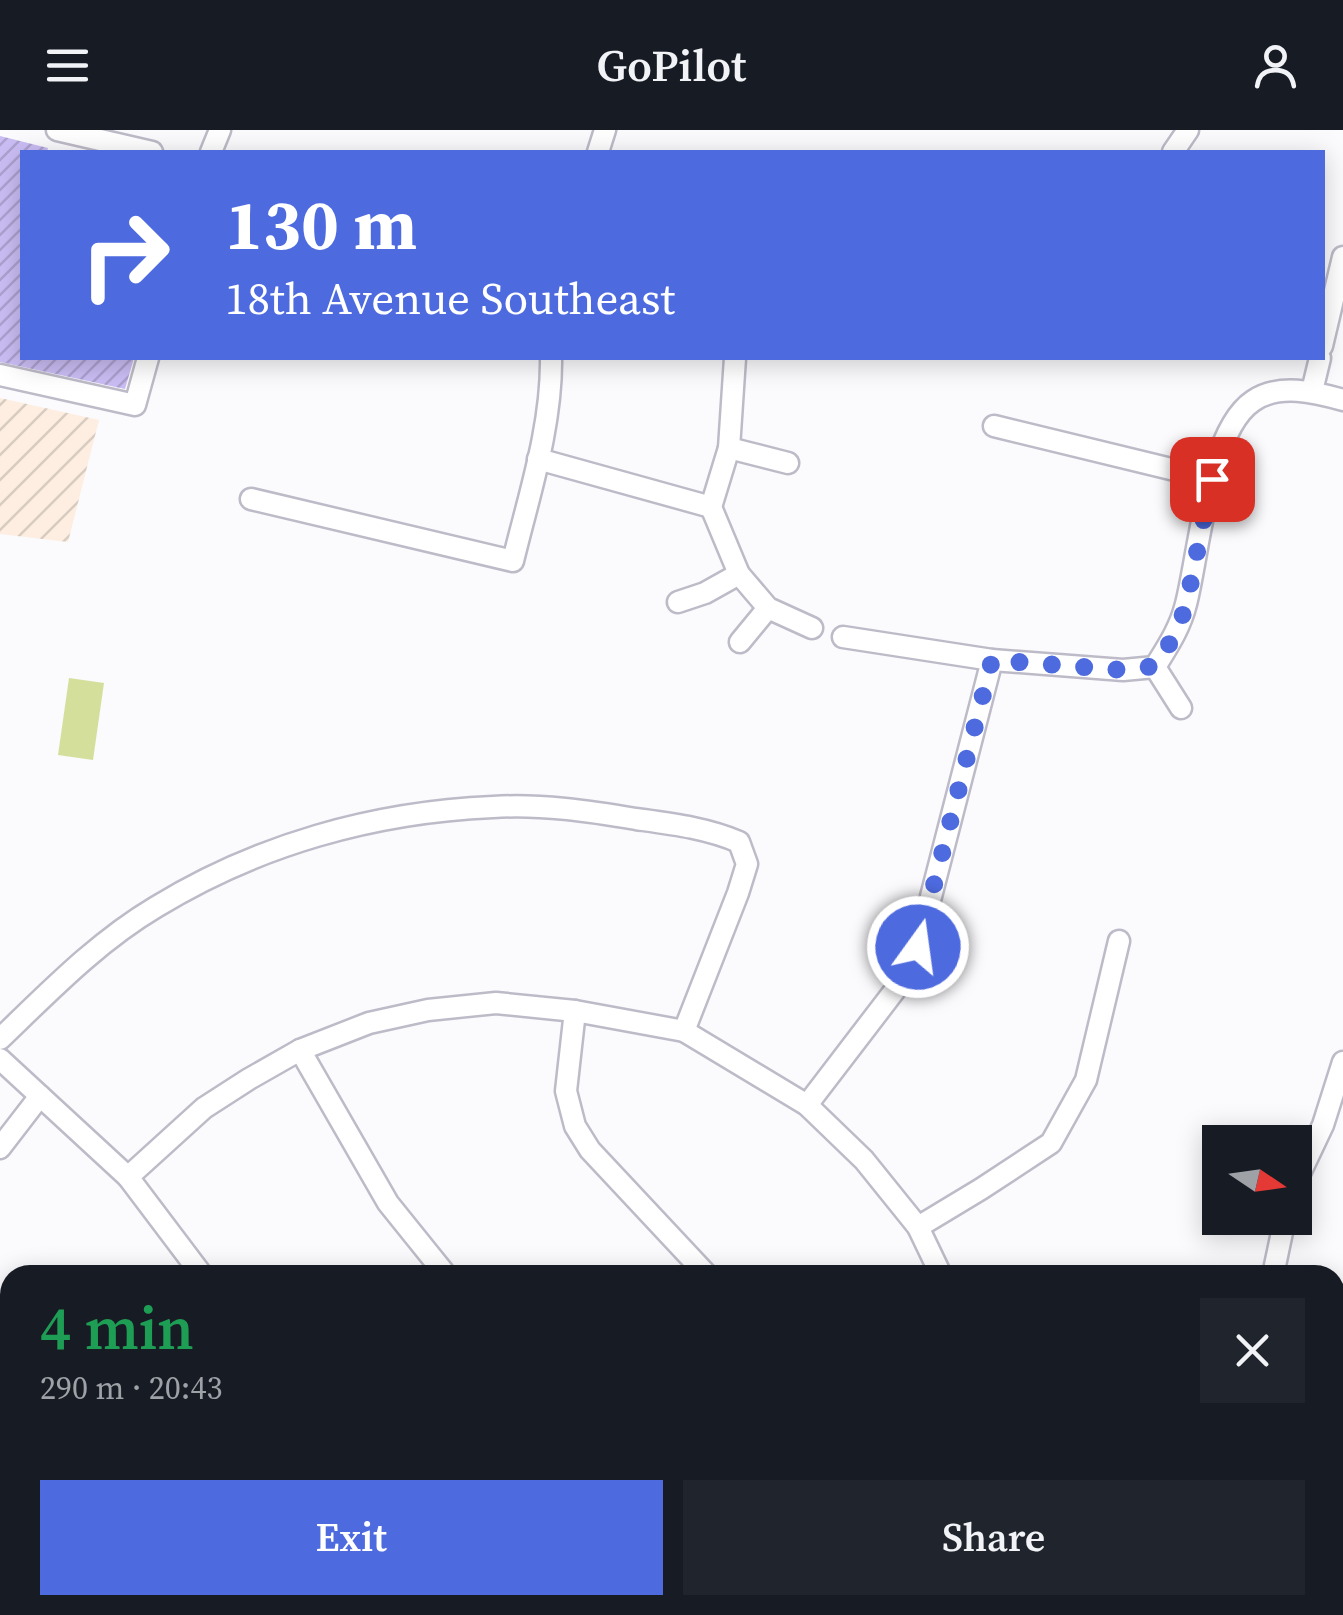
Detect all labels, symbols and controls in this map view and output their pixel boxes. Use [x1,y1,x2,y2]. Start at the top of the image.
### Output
text: GoPilot [597,34,746,96]
icon: menu [40,38,95,93]
icon: person [1248,38,1303,93]
text: 130 m [225,176,417,272]
icon: right [60,190,190,320]
text: 18th Avenue Southeast [225,267,675,329]
pin [1170,437,1255,522]
icon: arrive [1185,452,1240,507]
position arrow [866,895,970,999]
north arrow [1202,1125,1312,1235]
map controls [1202,1125,1312,1235]
text: 4 min [40,1287,194,1369]
button: close [1200,1298,1305,1403]
text: 290 m · 20:43 [40,1366,222,1410]
button: Exit [40,1480,663,1595]
button: Share [683,1480,1305,1595]

